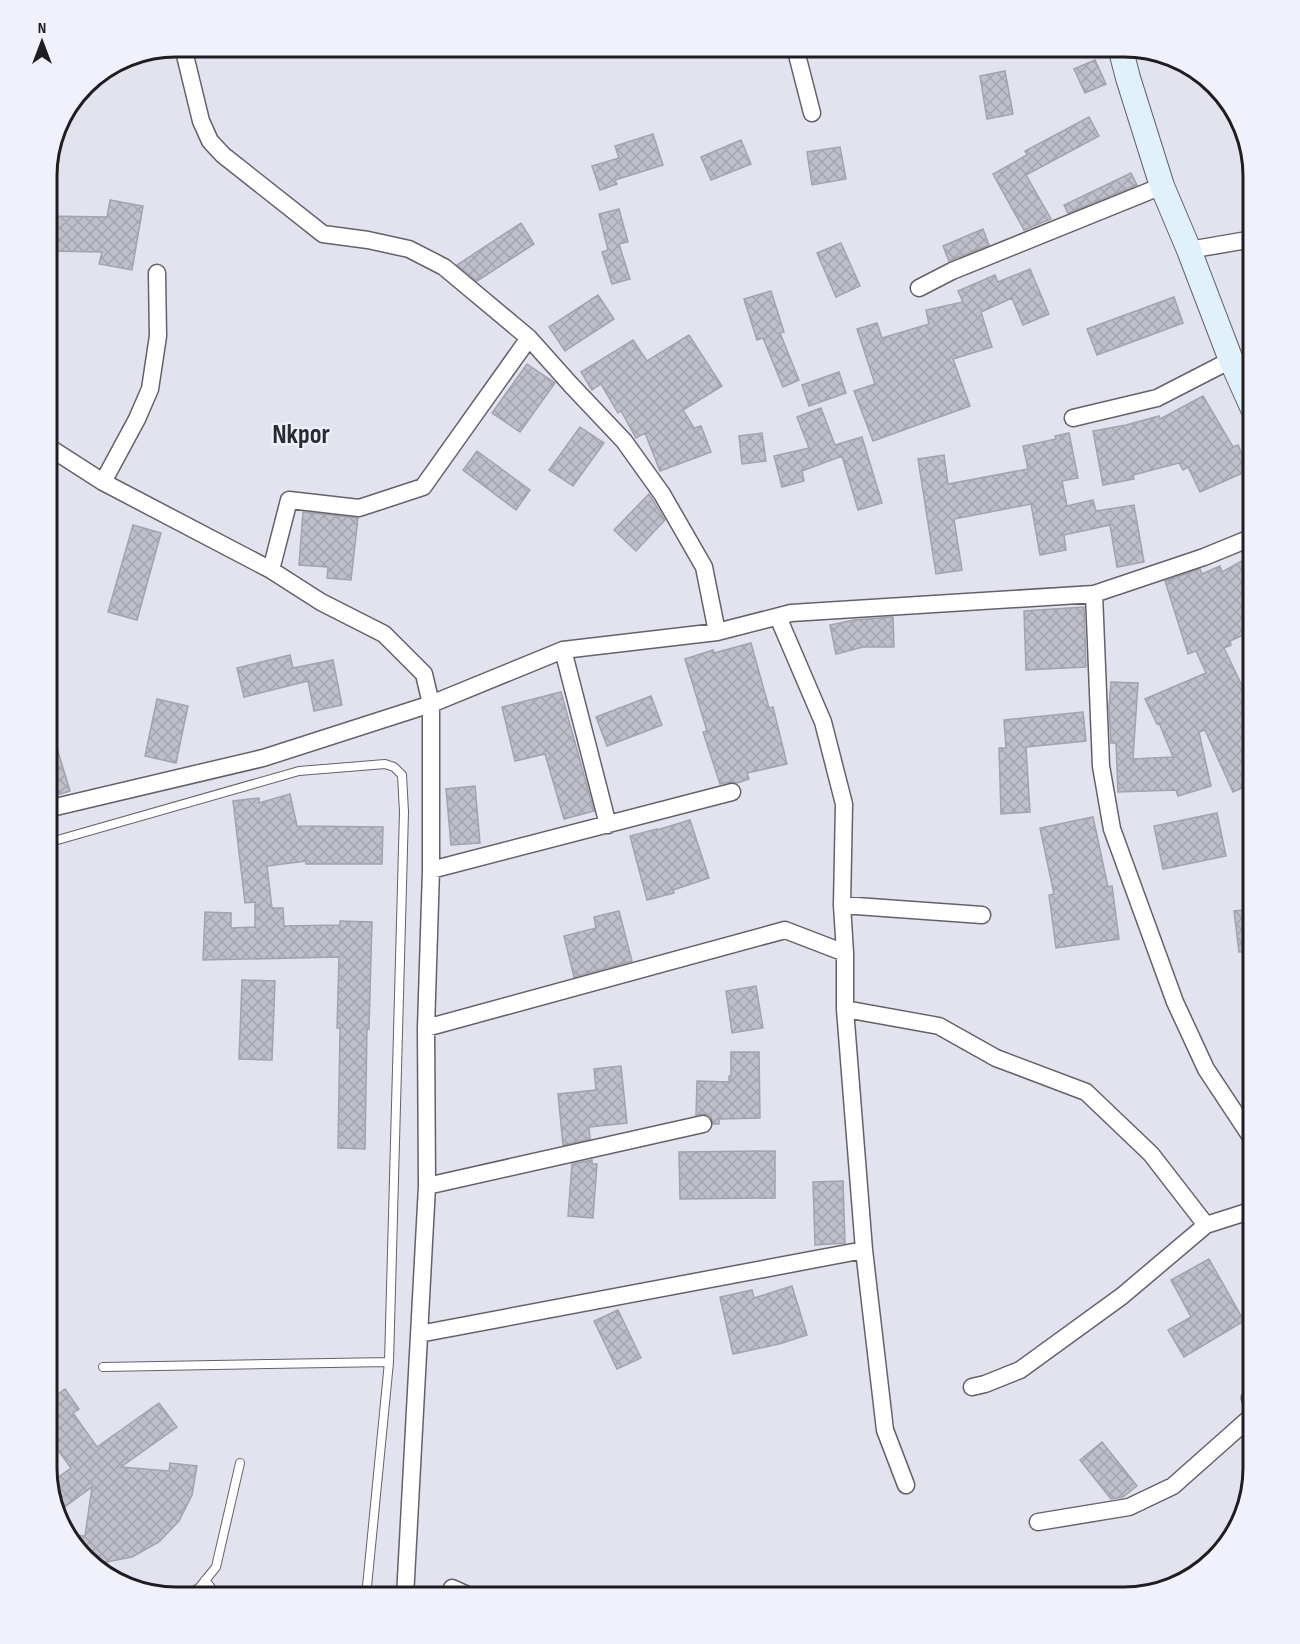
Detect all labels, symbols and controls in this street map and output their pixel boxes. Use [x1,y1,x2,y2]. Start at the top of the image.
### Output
north arrow [12,12,72,72]
text: N [38,19,46,38]
district label: Nkpor [272,419,330,451]

